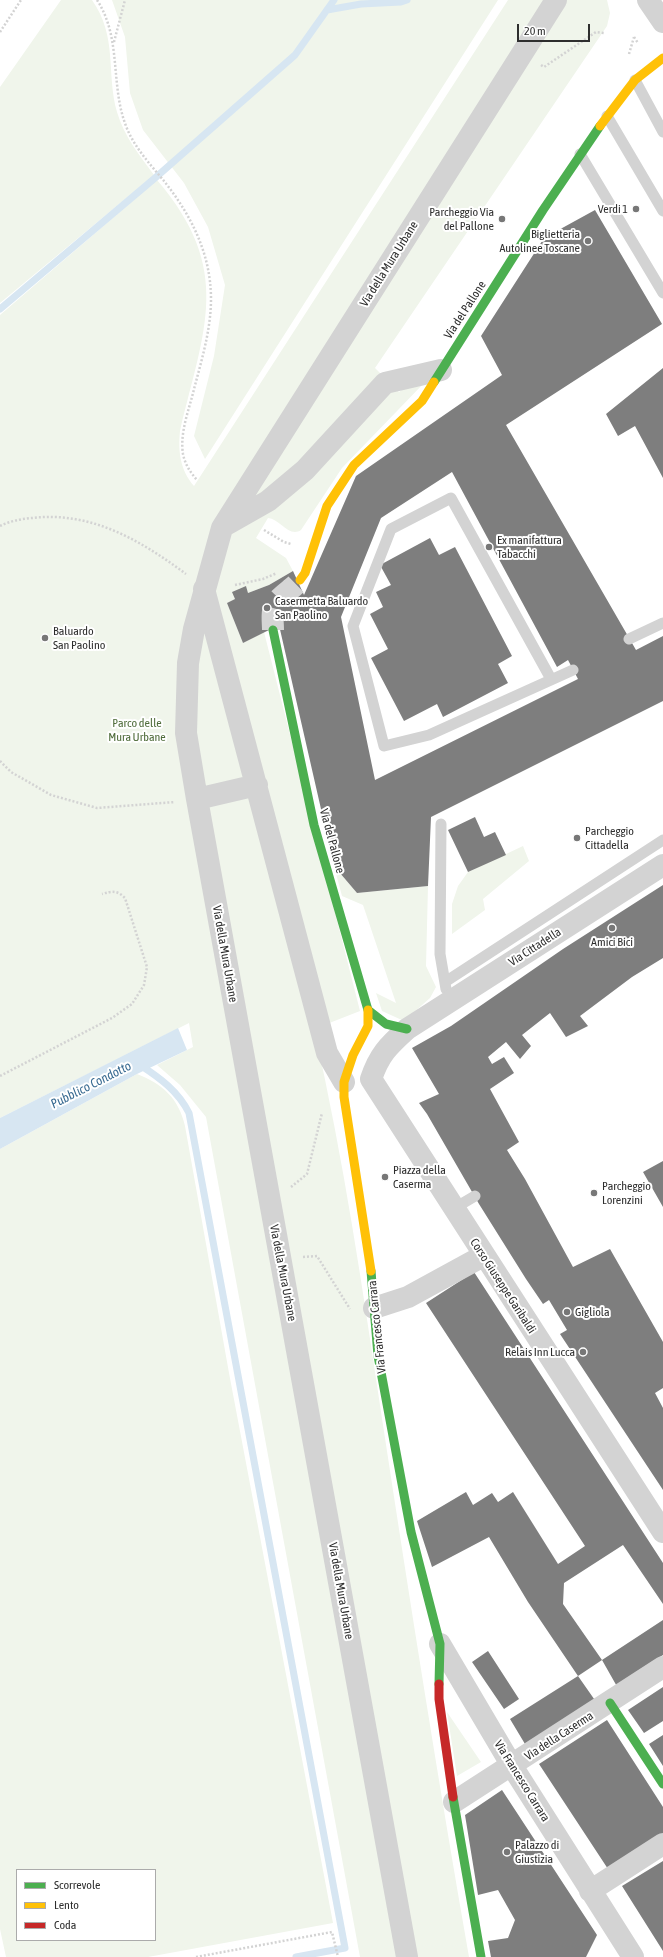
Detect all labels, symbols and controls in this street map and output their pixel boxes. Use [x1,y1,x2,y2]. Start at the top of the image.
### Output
scale bar [519,16,592,42]
text: 20 m [524,24,546,38]
place label: Verdi 1 [598,202,628,216]
marker: Verdi 1 [631,204,641,214]
place label: Parcheggio Via del Pallone [429,205,494,233]
marker: Parcheggio Via del Pallone [497,214,507,224]
street label: Via della Mura Urbane [357,219,421,309]
place label: Biglietteria Autolinee Toscane [499,227,580,255]
marker: Biglietteria Autolinee Toscane [583,236,593,246]
street label: Via del Pallone [441,278,489,342]
place label: Ex manifattura Tabacchi [497,533,562,561]
marker: Ex manifattura Tabacchi [484,542,494,552]
place label: Casermetta Baluardo San Paolino [275,594,368,622]
marker: Casermetta Baluardo San Paolino [262,603,272,613]
place label: Baluardo San Paolino [53,624,105,652]
marker: Baluardo San Paolino [40,633,50,643]
park label: Parco delle Mura Urbane [108,716,166,744]
street label: Via del Pallone [316,807,348,875]
place label: Parcheggio Cittadella [585,824,634,852]
marker: Parcheggio Cittadella [572,833,582,843]
street label: Via della Mura Urbane [209,904,241,1004]
marker: Amici Bici [607,923,617,933]
street label: Via Cittadella [506,925,564,969]
place label: Amici Bici [591,935,633,949]
water label: Pubblico Condotto [48,1058,134,1112]
place label: Piazza della Caserma [393,1163,446,1191]
marker: Piazza della Caserma [380,1172,390,1182]
place label: Parcheggio Lorenzini [602,1179,651,1207]
marker: Parcheggio Lorenzini [589,1188,599,1198]
street label: Via della Mura Urbane [267,1223,299,1323]
street label: Corso Giuseppe Garibaldi [467,1236,539,1336]
street label: Via Francesco Carrara [365,1280,389,1374]
place label: Gigliola [575,1305,610,1319]
marker: Gigliola [562,1307,572,1317]
place label: Relais Inn Lucca [505,1345,575,1359]
marker: Relais Inn Lucca [578,1347,588,1357]
street label: Via della Mura Urbane [325,1541,357,1641]
street label: Via della Caserma [522,1708,596,1764]
street label: Via Francesco Carrara [491,1738,553,1824]
place label: Palazzo di Giustizia [515,1838,559,1866]
marker: Palazzo di Giustizia [502,1847,512,1857]
legend [16,1869,156,1941]
text: Scorrevole [54,1878,101,1892]
text: Lento [54,1898,79,1912]
text: Coda [54,1918,76,1932]

